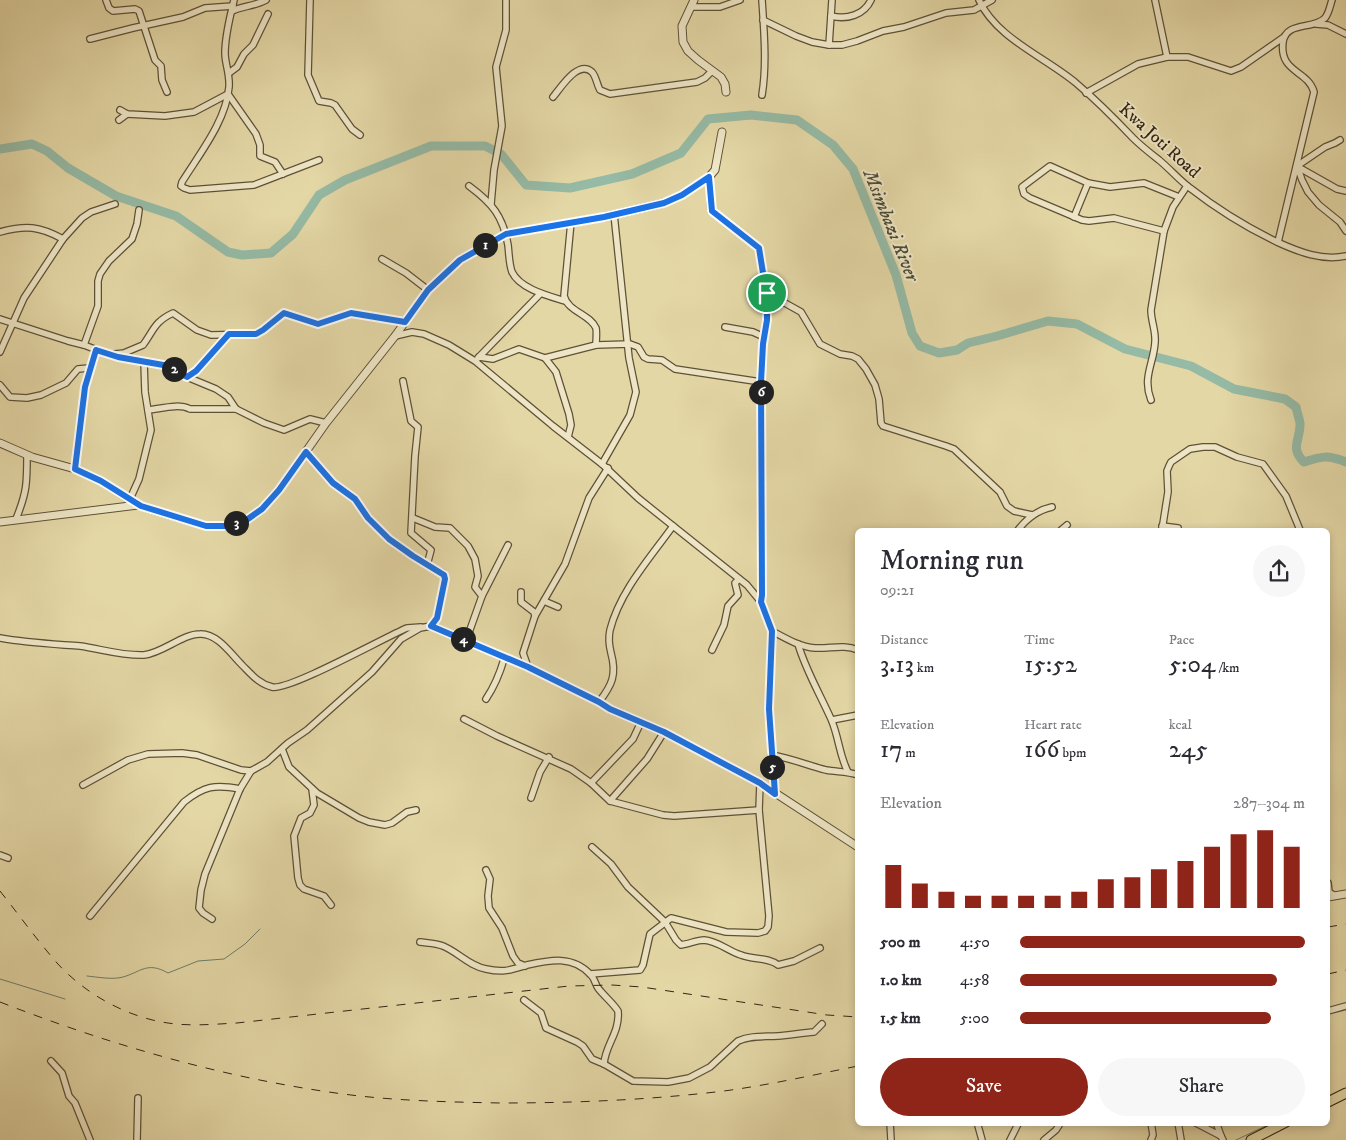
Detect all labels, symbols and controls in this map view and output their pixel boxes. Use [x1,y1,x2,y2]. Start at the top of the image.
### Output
street label: Kwa Joti Road [1114,98,1205,183]
water label: Msimbazi River [857,165,924,287]
pin: 1 [472,232,498,258]
text: 1 [483,236,488,254]
pin [746,272,788,314]
icon: arrive [753,279,781,307]
pin: 2 [162,356,186,382]
text: 2 [171,360,178,378]
pin: 6 [748,380,774,404]
text: 6 [758,383,765,401]
pin: 3 [224,510,248,536]
text: 3 [234,514,239,532]
text: Morning run [880,543,1024,578]
button: share [1253,545,1305,597]
text: 09:21 [880,580,915,600]
pin: 4 [450,626,476,652]
text: 4 [459,630,468,648]
text: Distance [880,631,928,649]
text: Time [1024,631,1055,649]
text: Pace [1169,631,1195,649]
text: 3.13 [880,649,914,680]
text: 15:52 [1024,649,1077,680]
text: 5:04 [1169,649,1215,680]
text: km [914,659,934,677]
text: /km [1215,659,1240,677]
text: Elevation [880,716,934,734]
text: Heart rate [1024,716,1082,734]
text: kcal [1169,716,1192,734]
text: 17 [880,734,902,765]
text: 166 [1024,734,1059,765]
text: 245 [1169,734,1208,765]
text: m [902,744,916,762]
text: bpm [1059,744,1087,762]
pin: 5 [760,754,784,780]
text: 5 [769,758,776,776]
text: Elevation [880,793,942,813]
text: 287–304 m [1233,793,1305,813]
text: 500 m [880,932,921,952]
text: 4:50 [960,932,990,952]
text: 1.0 km [880,970,922,990]
text: 4:58 [960,970,989,990]
text: 1.5 km [880,1008,921,1028]
text: 5:00 [960,1008,989,1028]
button: Save [880,1058,1088,1116]
button: Share [1098,1058,1305,1116]

